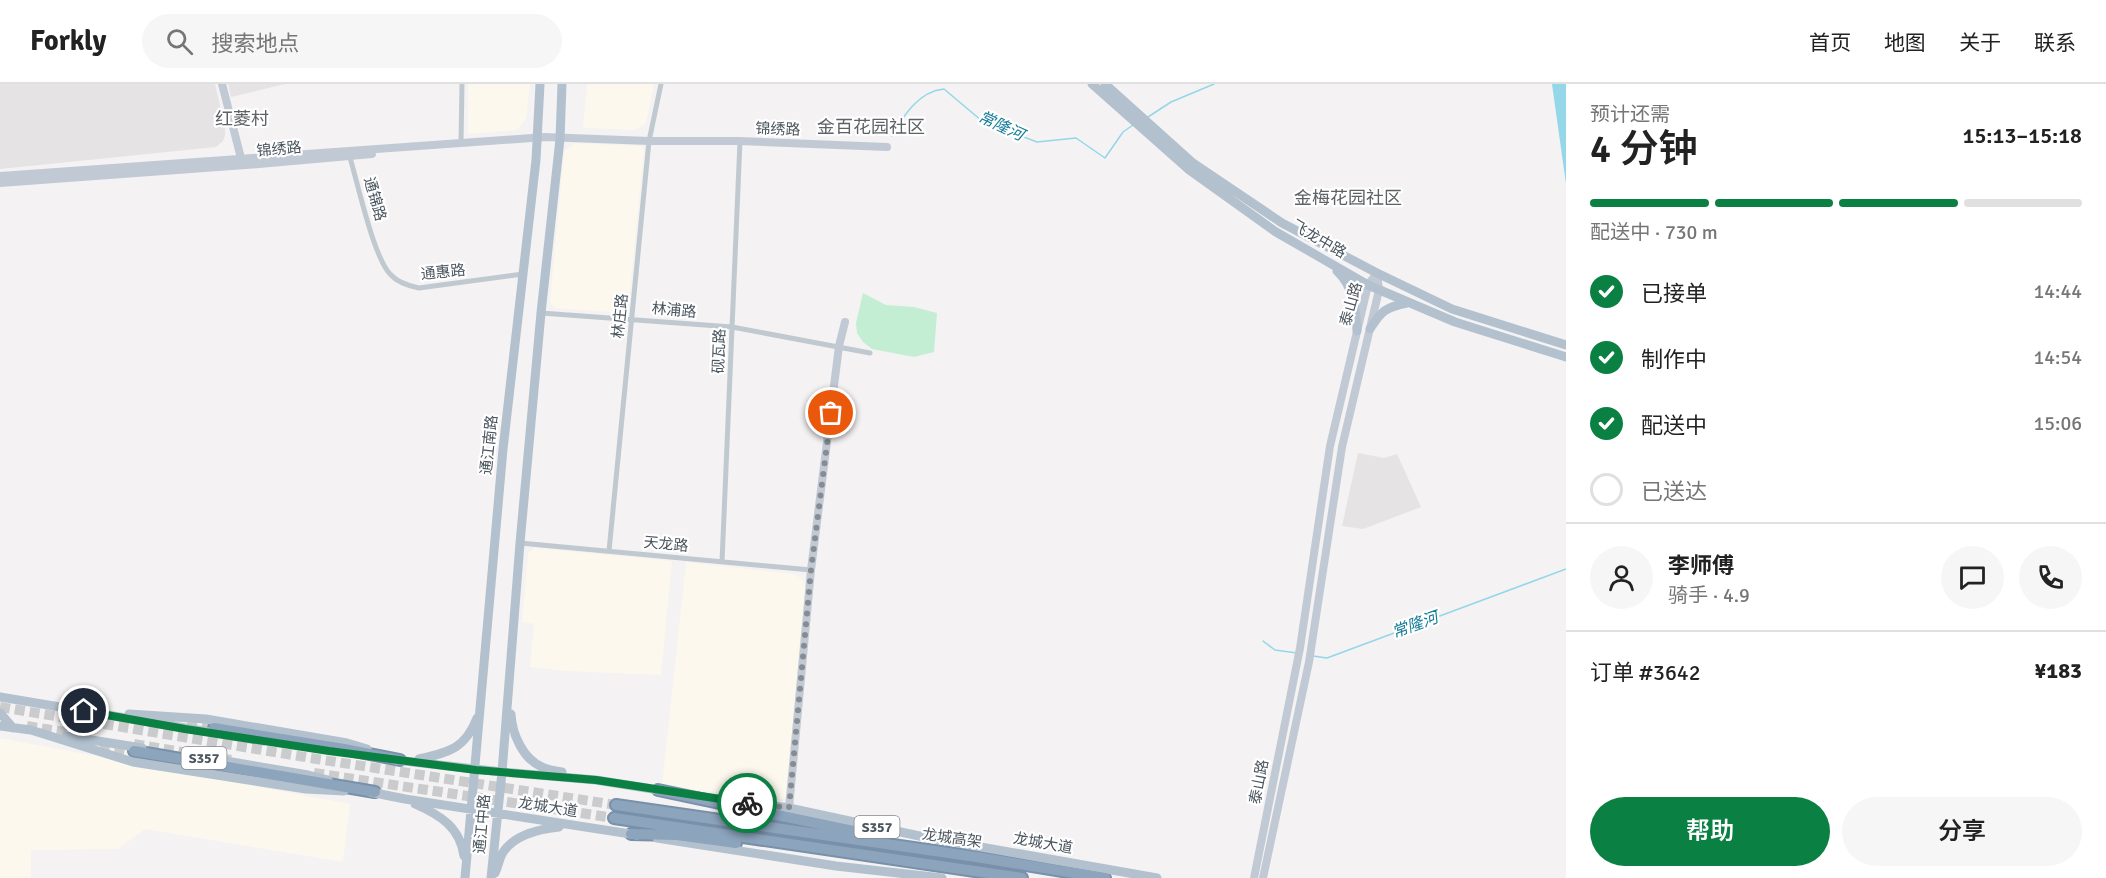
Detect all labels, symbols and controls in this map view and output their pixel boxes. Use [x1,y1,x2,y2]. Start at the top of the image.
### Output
search box [142,14,562,68]
text: Forkly [30,24,106,58]
icon: search [163,25,196,58]
text: 搜索地点 [211,30,299,57]
text: 首页 [1809,30,1851,56]
text: 地图 [1884,30,1926,56]
text: 关于 [1959,30,2001,56]
text: 联系 [2034,30,2076,56]
text: 预计还需 [1590,102,1670,127]
water label: 常隆河 [975,107,1030,146]
district label: 红菱村 [215,108,269,130]
district label: 金百花园社区 [817,116,925,138]
street label: 锦绣路 [755,119,801,139]
text: 15:13–15:18 [1963,122,2082,149]
text: 4 分钟 [1590,125,1698,173]
street label: 锦绣路 [256,138,302,160]
street label: 通锦路 [360,175,390,223]
district label: 金梅花园社区 [1294,187,1402,209]
street label: 飞龙中路 [1289,216,1349,262]
text: 配送中 · 730 m [1590,220,1718,245]
street label: 通惠路 [420,261,466,283]
icon: check [1590,275,1623,308]
text: 14:44 [2033,279,2082,304]
street label: 泰山路 [1336,280,1366,328]
text: 已接单 [1641,280,1707,307]
street label: 林庄路 [609,293,631,339]
street label: 林浦路 [651,299,697,321]
street label: 砚瓦路 [709,328,729,374]
icon: check [1590,341,1623,374]
text: 14:54 [2033,345,2082,370]
text: 制作中 [1641,346,1707,373]
pin [805,387,856,438]
icon: bag [814,396,847,429]
icon: check [1590,407,1623,440]
text: 15:06 [2033,411,2082,436]
text: 配送中 [1641,412,1707,439]
street label: 通江南路 [477,414,501,476]
text: 已送达 [1641,478,1707,505]
street label: 天龙路 [643,533,689,555]
button: person [1590,546,1653,609]
button: chat [1941,546,2004,609]
button: phone [2019,546,2082,609]
text: 李师傅 [1668,552,1734,579]
text: 骑手 · 4.9 [1668,583,1750,608]
water label: 常隆河 [1389,606,1444,643]
text: ¥183 [2034,657,2082,684]
text: 订单 #3642 [1590,659,1701,686]
pin [58,685,109,736]
icon: home [67,694,100,727]
road number: S357 [182,747,226,769]
street label: 泰山路 [1246,758,1272,806]
courier [717,773,777,833]
icon: bike [731,787,764,820]
street label: 通江中路 [470,793,494,855]
street label: 龙城大道 [517,793,579,821]
button: 帮助 [1590,797,1830,866]
button: 分享 [1842,797,2082,866]
road number: S357 [854,816,900,838]
street label: 龙城高架 [921,825,983,851]
street label: 龙城大道 [1012,829,1074,857]

